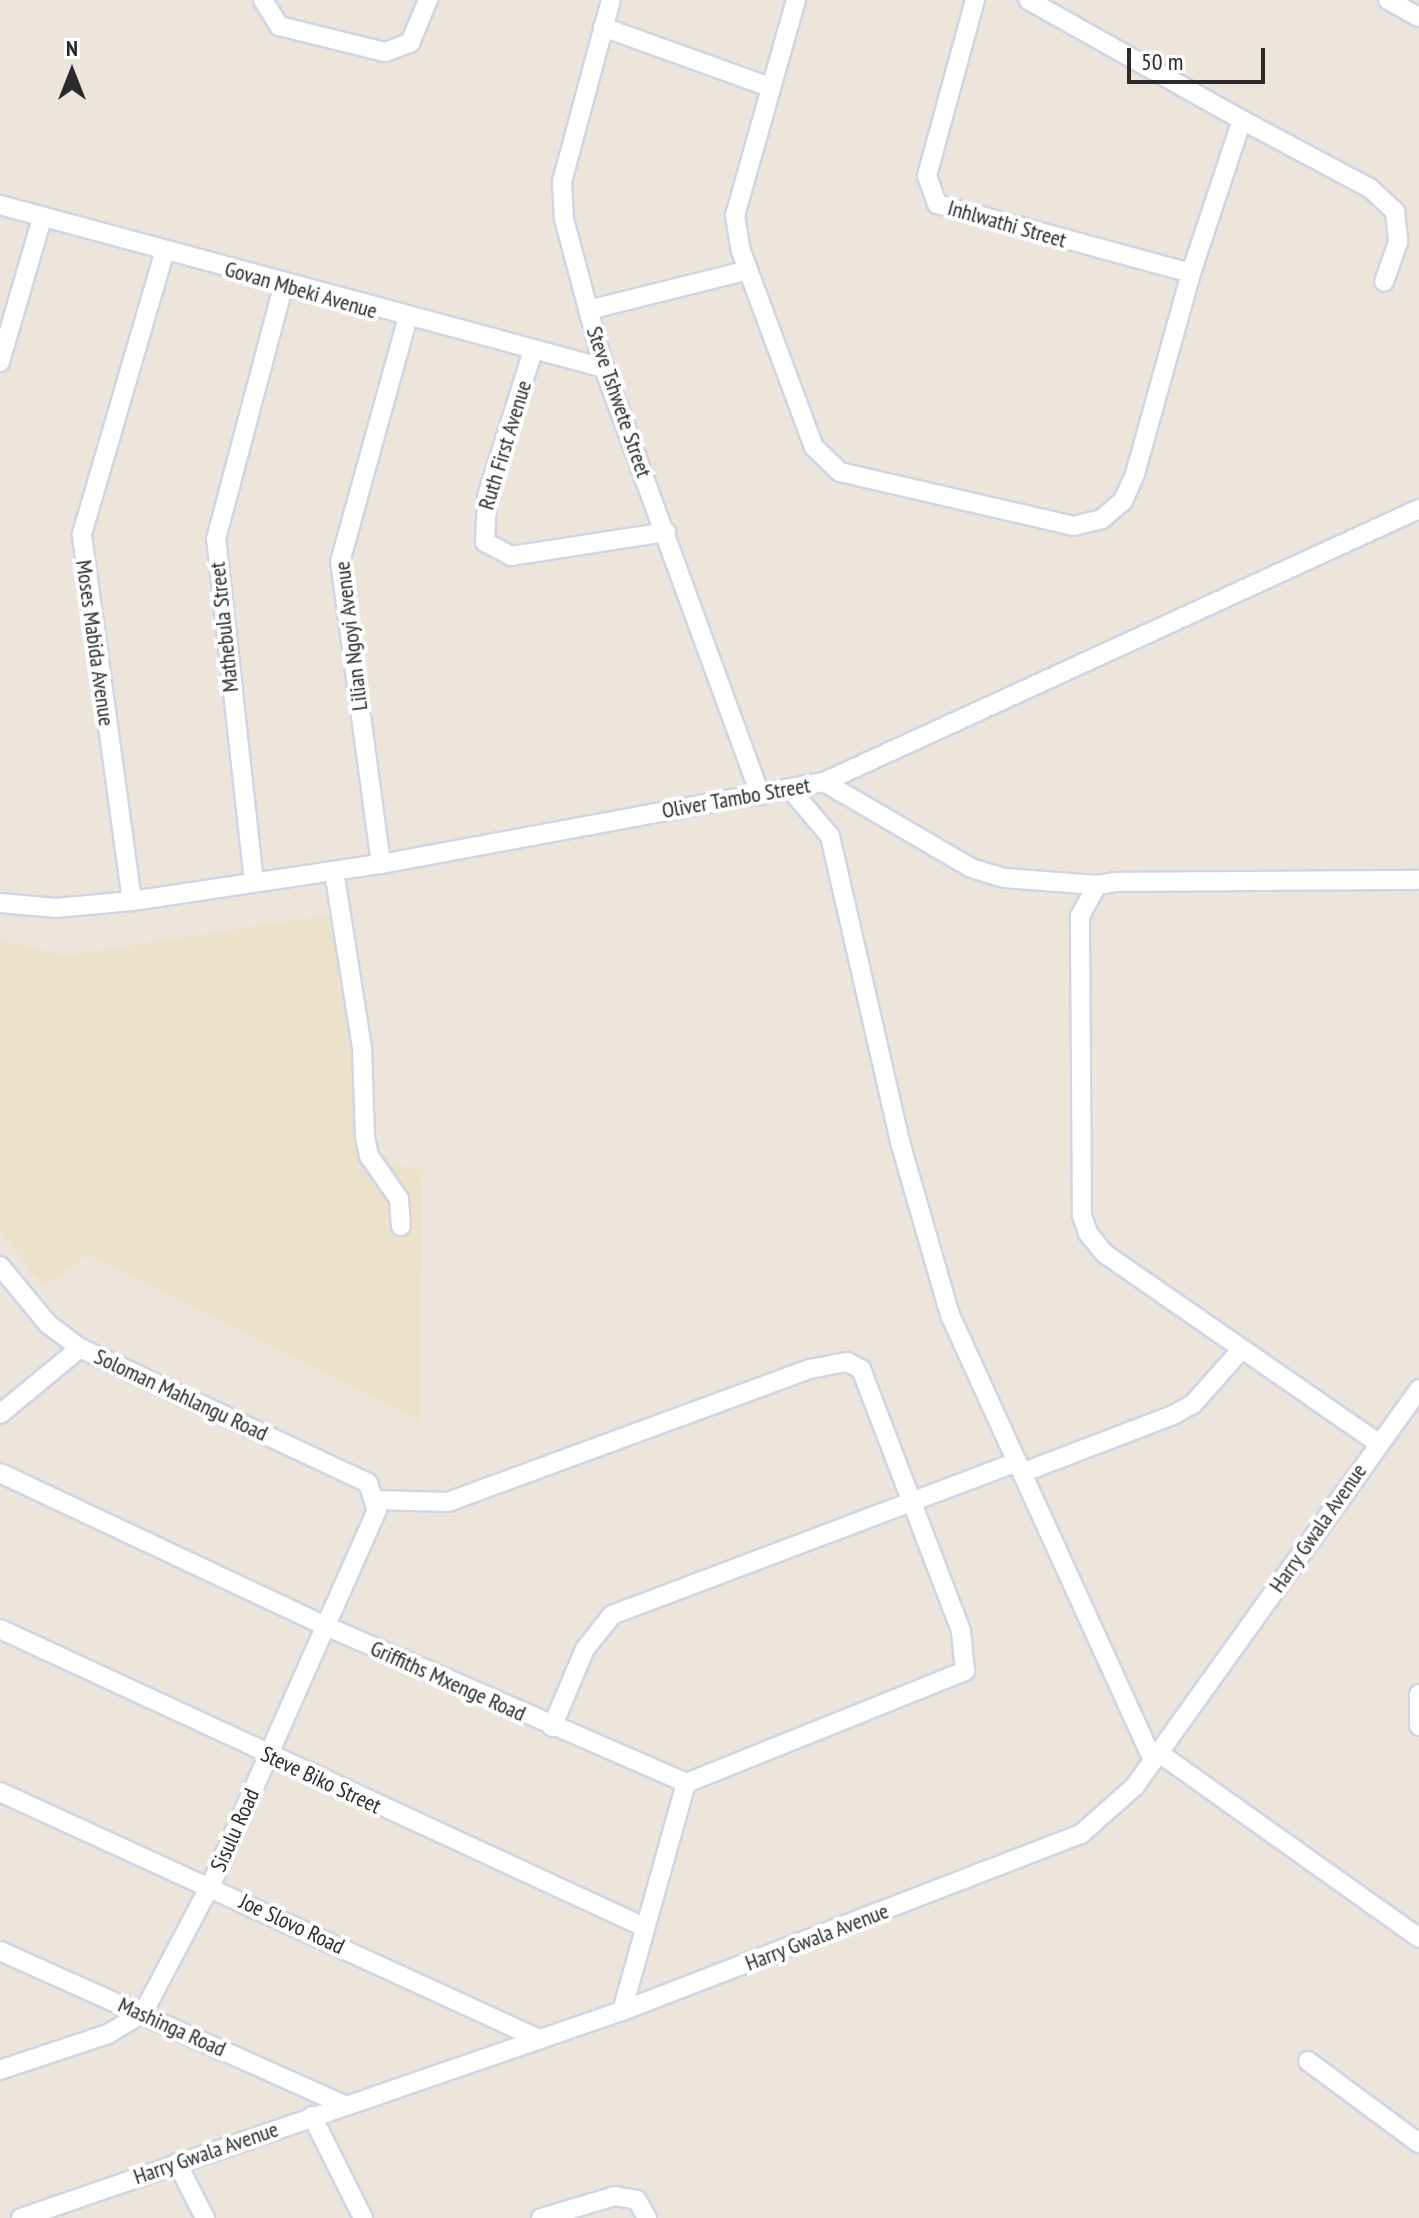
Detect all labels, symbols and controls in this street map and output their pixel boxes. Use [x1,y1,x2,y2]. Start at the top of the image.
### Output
north arrow [32,32,112,112]
scale bar [1131,32,1269,82]
text: N [66,34,78,62]
text: 50 m [1141,46,1183,77]
street label: Inhlwathi Street [945,194,1069,254]
street label: Govan Mbeki Avenue [221,256,381,324]
street label: Steve Tshwete Street [581,323,657,481]
street label: Ruth First Avenue [473,377,537,513]
street label: Moses Mabida Avenue [70,558,120,728]
street label: Lilian Ngoyi Avenue [329,560,373,712]
street label: Mathebula Street [204,561,244,693]
street label: Oliver Tambo Street [660,772,812,824]
street label: Soloman Mahlangu Road [90,1343,272,1447]
street label: Harry Gwala Avenue [1263,1458,1373,1598]
street label: Griffiths Mxenge Road [366,1635,530,1727]
street label: Steve Biko Street [257,1741,385,1819]
street label: Sisulu Road [205,1784,265,1876]
street label: Joe Slovo Road [235,1888,349,1960]
street label: Harry Gwala Avenue [741,1897,893,1977]
street label: Mashinga Road [114,1992,230,2062]
street label: Harry Gwala Avenue [130,2116,282,2190]

